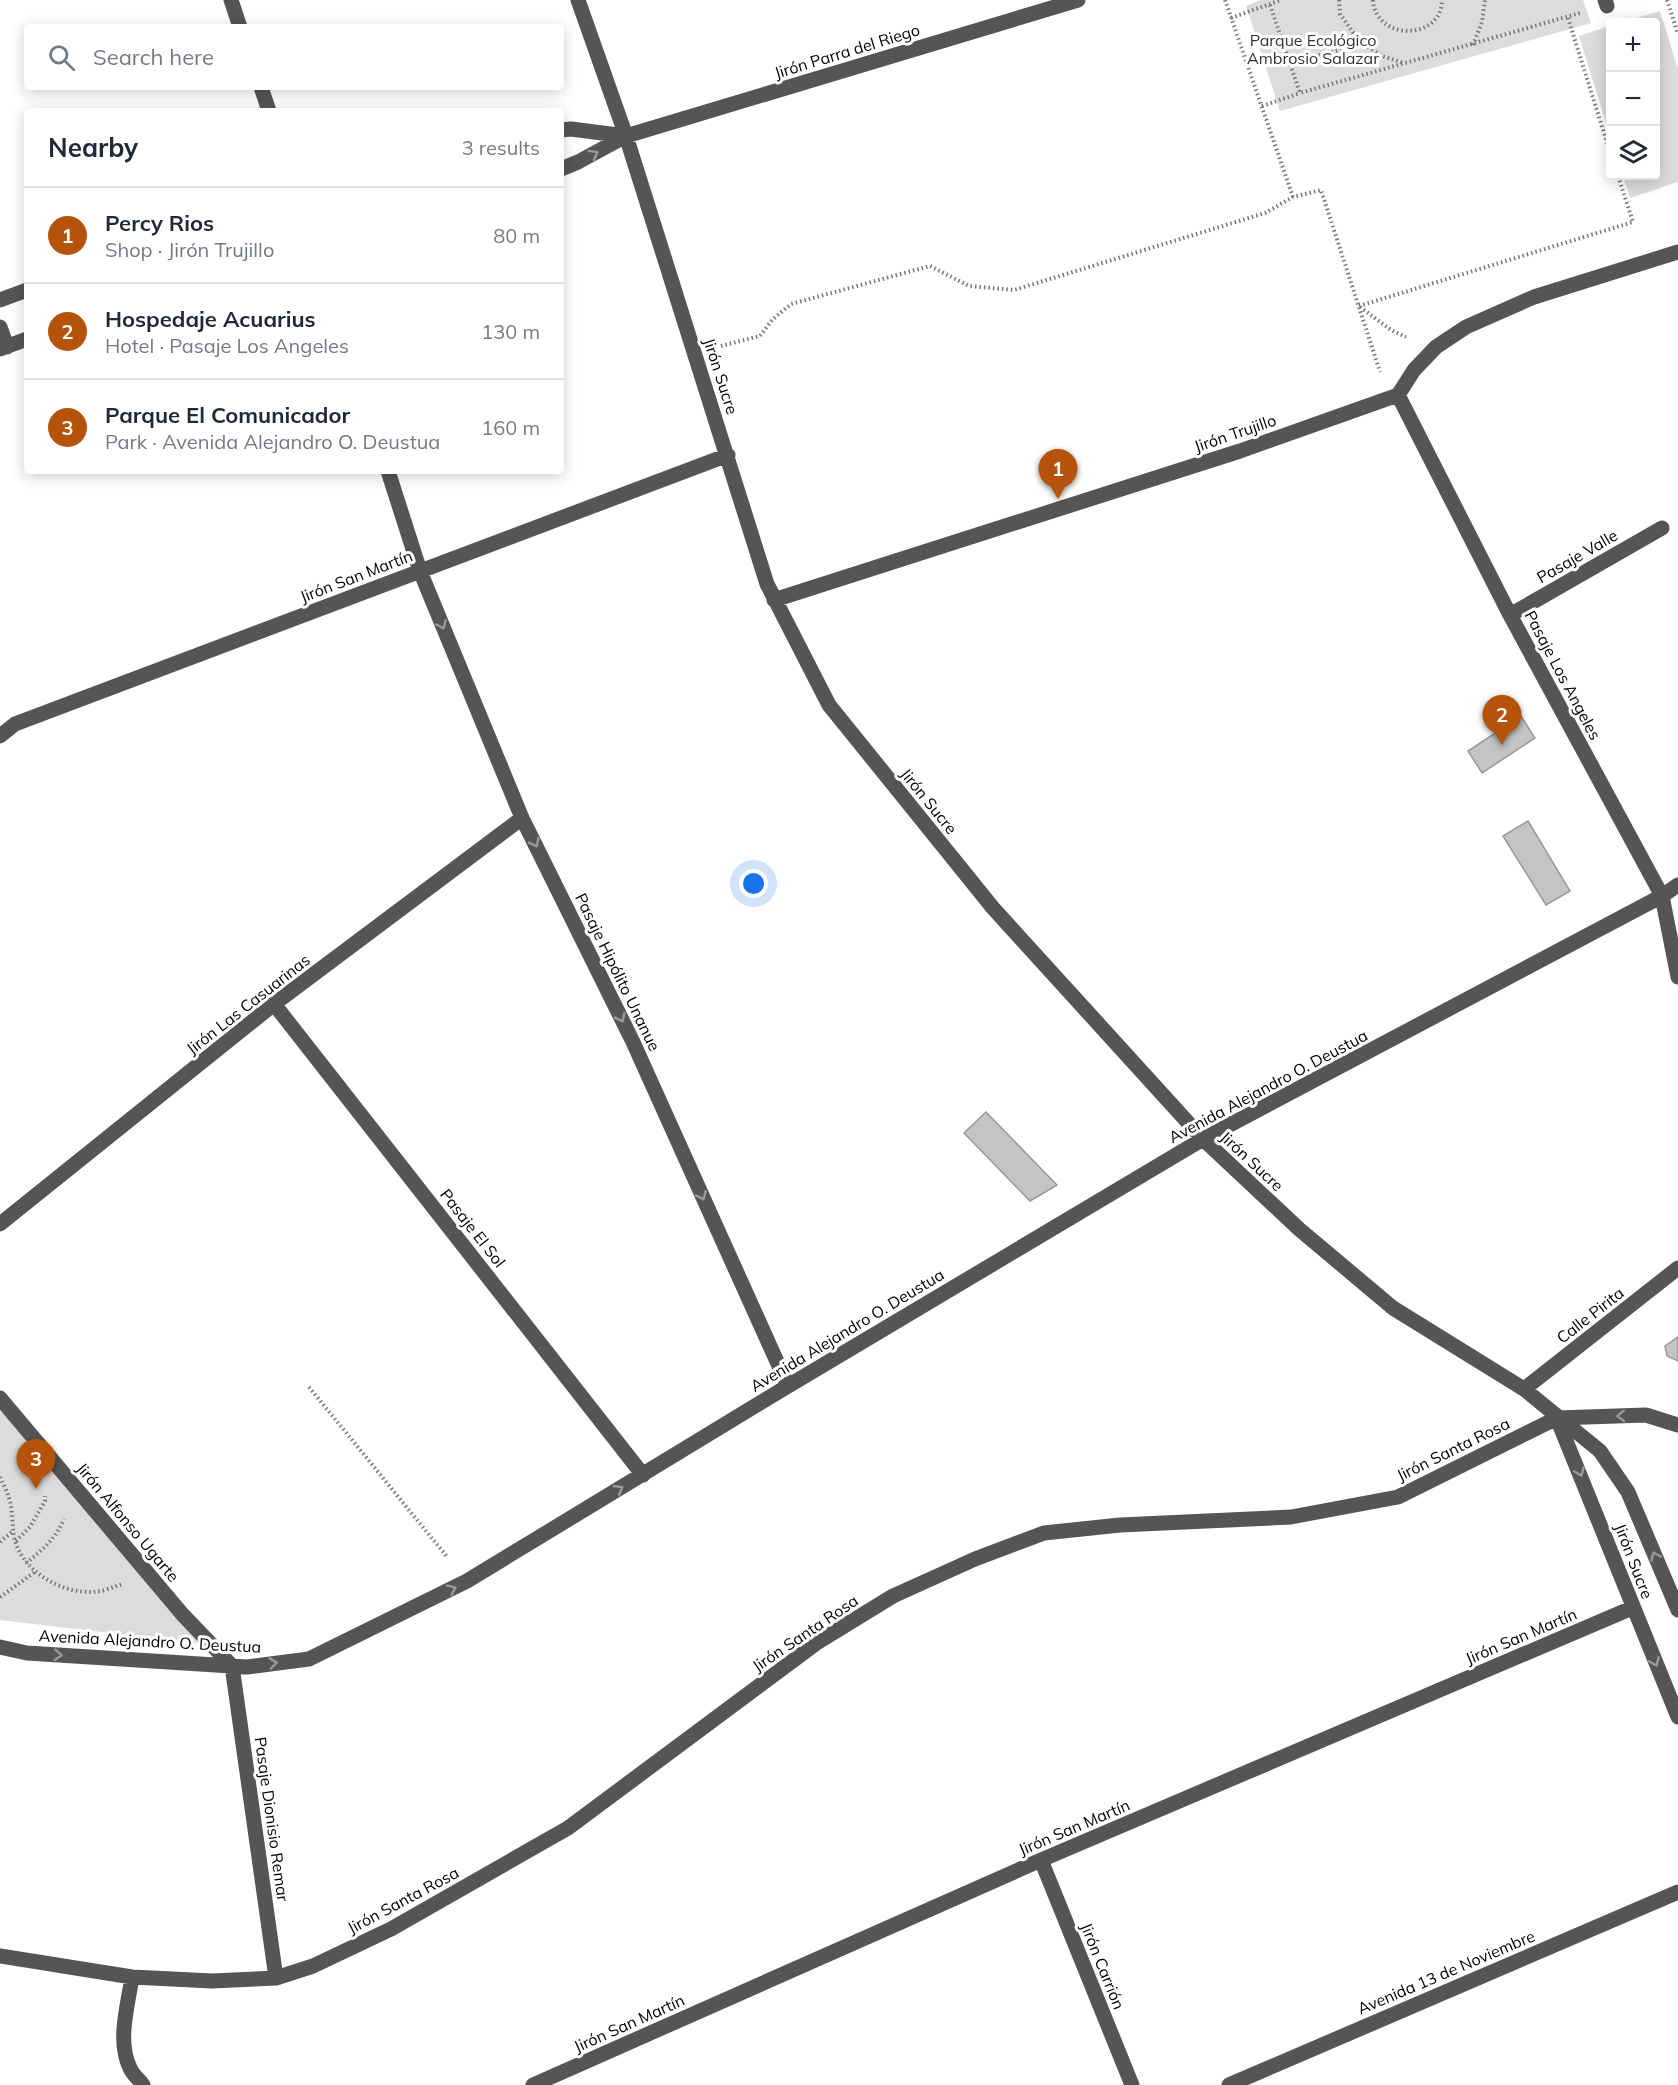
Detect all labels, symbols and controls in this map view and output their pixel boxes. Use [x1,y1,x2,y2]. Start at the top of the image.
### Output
map controls [1606,18,1660,180]
button: + [1606,18,1660,72]
street label: Jirón Parra del Riego [772,19,922,83]
search box [24,24,564,90]
park label: Parque Ecológico Ambrosio Salazar [1247,30,1379,68]
icon: search [45,41,78,74]
text: Search here [93,43,214,71]
button: − [1606,72,1660,126]
button: layers [1606,126,1660,180]
text: Nearby [48,131,138,164]
text: 3 results [462,135,540,160]
one-way arrow [588,150,598,161]
text: Percy Rios [105,209,214,237]
text: 1 [62,223,74,248]
text: 80 m [493,223,540,248]
text: Shop · Jirón Trujillo [105,237,274,262]
text: Hospedaje Acuarius [105,305,316,333]
text: 2 [62,319,74,344]
text: 130 m [481,319,540,344]
text: Hotel · Pasaje Los Angeles [105,333,349,358]
street label: Jirón Sucre [699,335,743,417]
text: Parque El Comunicador [105,401,350,429]
street label: Jirón Trujillo [1191,410,1279,456]
text: 3 [62,415,74,440]
text: 160 m [481,415,540,440]
text: Park · Avenida Alejandro O. Deustua [105,429,440,454]
pin: 1 [1038,450,1078,499]
street label: Pasaje Valle [1533,525,1621,587]
street label: Jirón San Martín [297,545,415,607]
street label: Pasaje Los Angeles [1520,607,1606,743]
one-way arrow [435,619,447,630]
pin: 2 [1482,696,1522,745]
street label: Jirón Sucre [896,764,962,838]
one-way arrow [527,837,539,848]
your location [739,869,768,898]
street label: Pasaje Hipólito Unanue [571,890,665,1054]
street label: Jirón Las Casuarinas [182,949,314,1059]
one-way arrow [614,1012,625,1023]
street label: Avenida Alejandro O. Deustua [1165,1025,1371,1147]
street label: Jirón Sucre [1216,1127,1288,1195]
street label: Pasaje El Sol [436,1185,510,1271]
one-way arrow [695,1189,707,1200]
street label: Avenida Alejandro O. Deustua [747,1264,947,1396]
street label: Calle Pirita [1552,1283,1628,1347]
one-way arrow [1616,1410,1625,1422]
street label: Jirón Santa Rosa [1393,1413,1513,1485]
pin: 3 [16,1440,56,1489]
street label: Jirón Alfonso Ugarte [72,1458,184,1586]
one-way arrow [1573,1465,1585,1476]
one-way arrow [613,1485,623,1497]
street label: Jirón Sucre [1611,1521,1657,1601]
one-way arrow [1650,1552,1662,1563]
one-way arrow [445,1584,456,1596]
street label: Jirón Santa Rosa [748,1590,862,1676]
street label: Jirón San Martín [1462,1604,1580,1668]
street label: Avenida Alejandro O. Deustua [38,1625,262,1657]
one-way arrow [53,1648,62,1661]
one-way arrow [1648,1655,1660,1666]
one-way arrow [269,1658,278,1670]
street label: Pasaje Dionisio Remar [251,1735,293,1903]
street label: Jirón San Martín [1015,1795,1133,1859]
street label: Jirón Santa Rosa [344,1862,462,1938]
street label: Jirón Carrión [1077,1920,1129,2012]
street label: Avenida 13 de Noviembre [1354,1926,1538,2018]
street label: Jirón San Martín [571,1990,687,2056]

